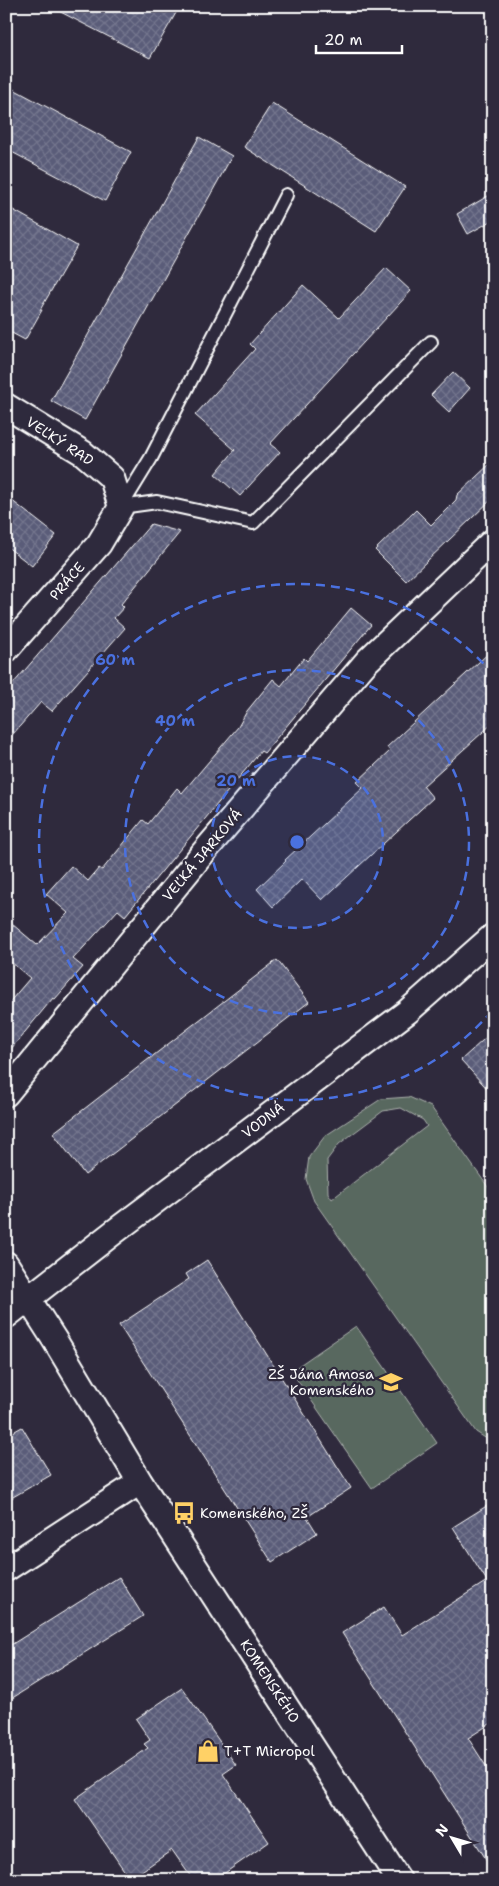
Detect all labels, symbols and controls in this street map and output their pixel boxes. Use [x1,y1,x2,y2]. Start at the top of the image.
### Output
scale bar [316,22,403,54]
text: 20 m [324,30,363,50]
street label: VEĽKÝ RAD [23,413,97,469]
street label: PRÁCE [45,558,89,604]
text: 60 m [95,650,135,670]
text: 40 m [155,711,195,731]
text: 20 m [216,771,256,791]
street label: VEĽKÁ JARKOVÁ [158,805,246,905]
centre of rings [288,833,306,851]
street label: VODNÁ [238,1098,288,1142]
place label: ZŠ Jána Amosa Komenského [268,1365,374,1399]
school or university icon: ZŠ Jána Amosa Komenského [378,1369,404,1395]
bus stop icon: Komenského, ZŠ [171,1500,197,1526]
place label: Komenského, ZŠ [200,1504,308,1522]
street label: KOMENSKÉHO [236,1636,304,1726]
shop icon: T+T Micropol [195,1738,221,1764]
place label: T+T Micropol [224,1742,316,1760]
north arrow [426,1814,476,1864]
text: N [431,1820,452,1840]

